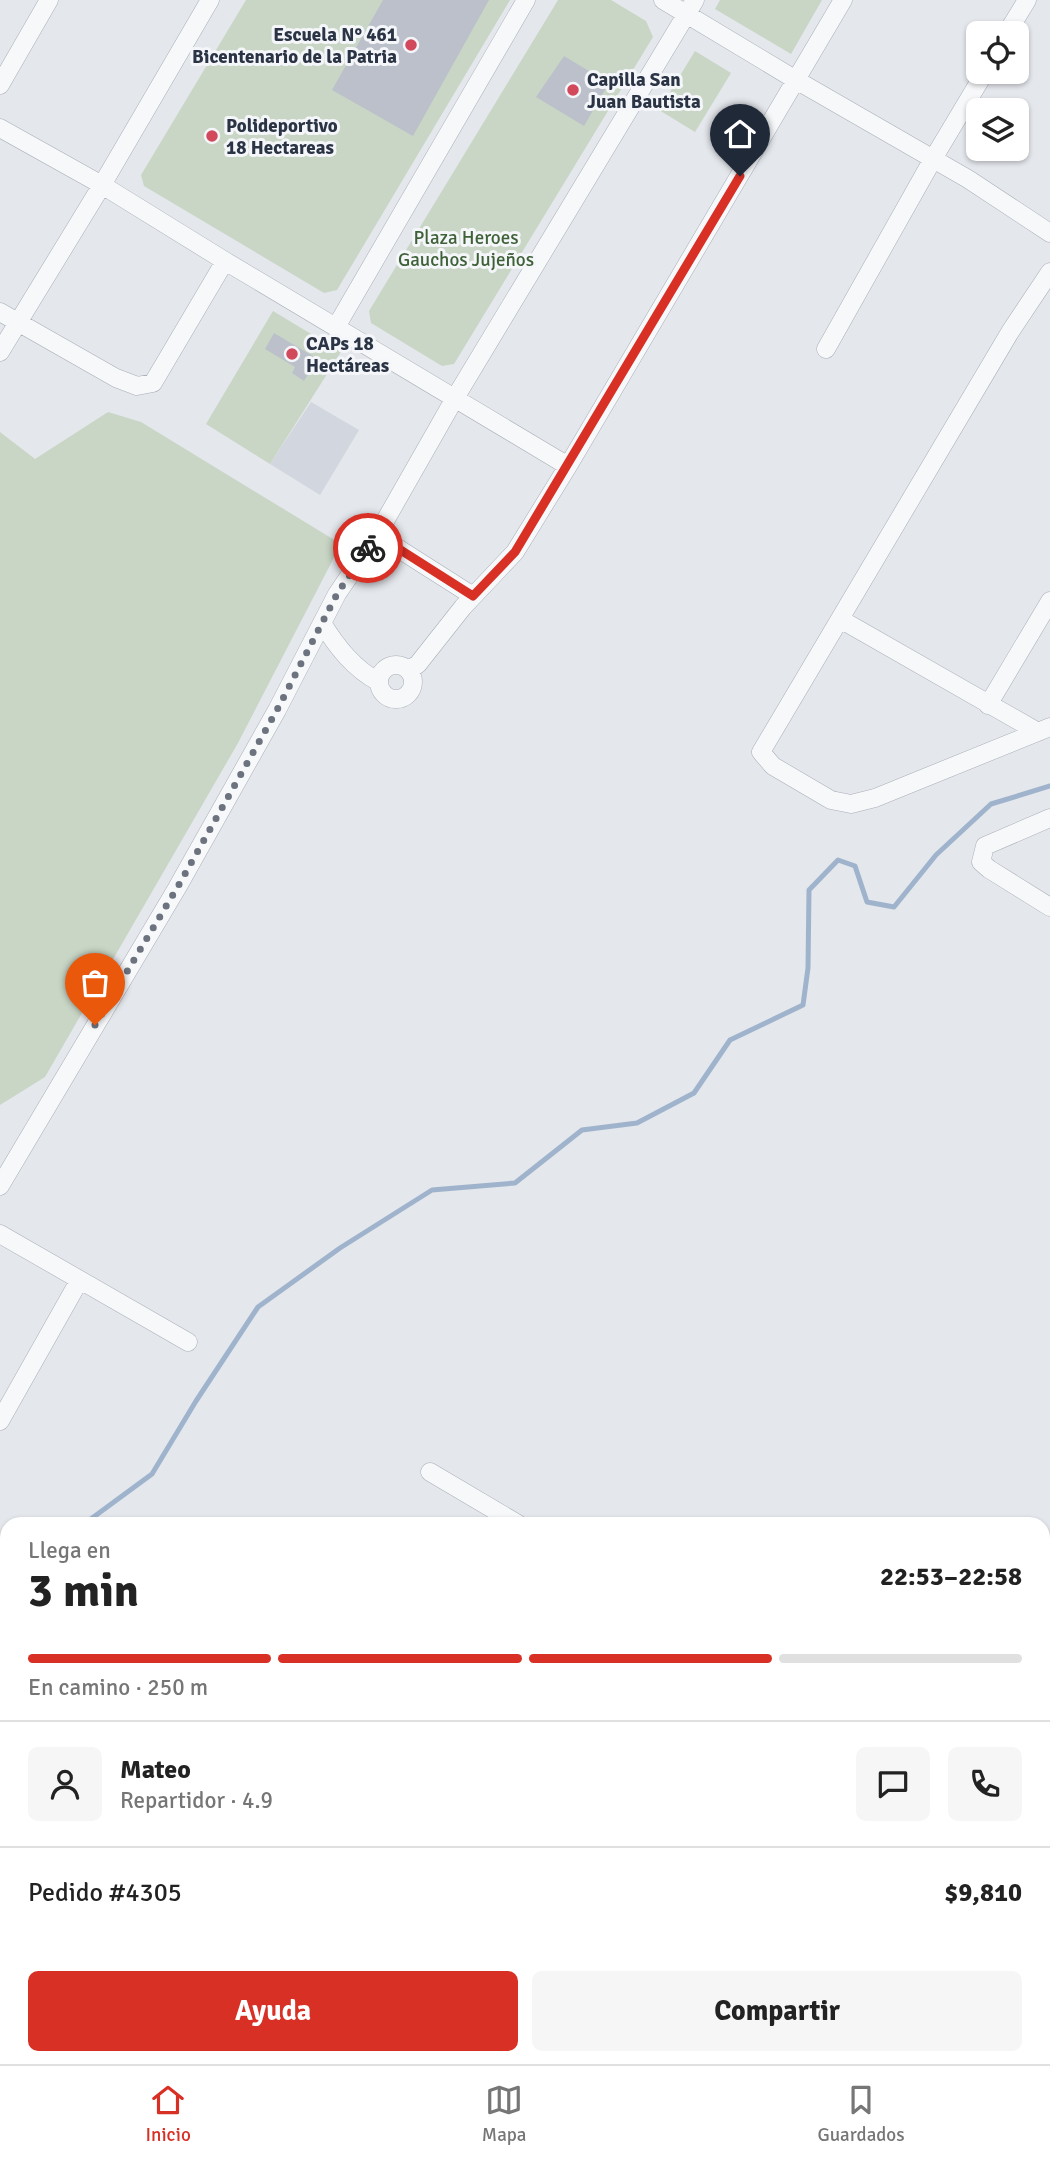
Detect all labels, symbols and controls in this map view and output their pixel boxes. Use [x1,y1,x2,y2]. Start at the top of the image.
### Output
map controls [966,21,1029,161]
button: locate [966,21,1029,84]
place label: Escuela N° 461 Bicentenario de la Patria [192,23,397,69]
marker: Escuela N° 461 Bicentenario de la Patria [403,37,419,53]
place label: Capilla San Juan Bautista [587,68,701,114]
marker: Capilla San Juan Bautista [565,82,581,98]
button: layers [966,98,1029,161]
pin [710,104,770,176]
place label: Polideportivo 18 Hectareas [226,114,338,160]
icon: home [721,115,759,153]
marker: Polideportivo 18 Hectareas [204,128,220,144]
park label: Plaza Heroes Gauchos Jujeños [398,226,534,272]
place label: CAPs 18 Hectáreas [306,332,389,378]
marker: CAPs 18 Hectáreas [284,346,300,362]
courier [333,513,403,583]
icon: bike [349,529,387,567]
pin [65,953,125,1025]
icon: bag [76,964,114,1002]
text: Llega en [28,1536,111,1565]
text: 22:53–22:58 [880,1561,1022,1593]
text: 3 min [28,1563,139,1619]
text: En camino · 250 m [28,1673,208,1702]
button: person [28,1747,102,1821]
button: chat [856,1747,930,1821]
button: phone [948,1747,1022,1821]
text: Mateo [120,1754,191,1786]
text: Repartidor · 4.9 [120,1786,273,1815]
text: Pedido #4305 [28,1877,182,1909]
text: $9,810 [944,1877,1022,1909]
button: Ayuda [28,1971,518,2051]
button: Compartir [532,1971,1022,2051]
tab: Inicio [146,2081,191,2147]
tab: Mapa [482,2081,526,2147]
tab: Guardados [818,2081,904,2147]

